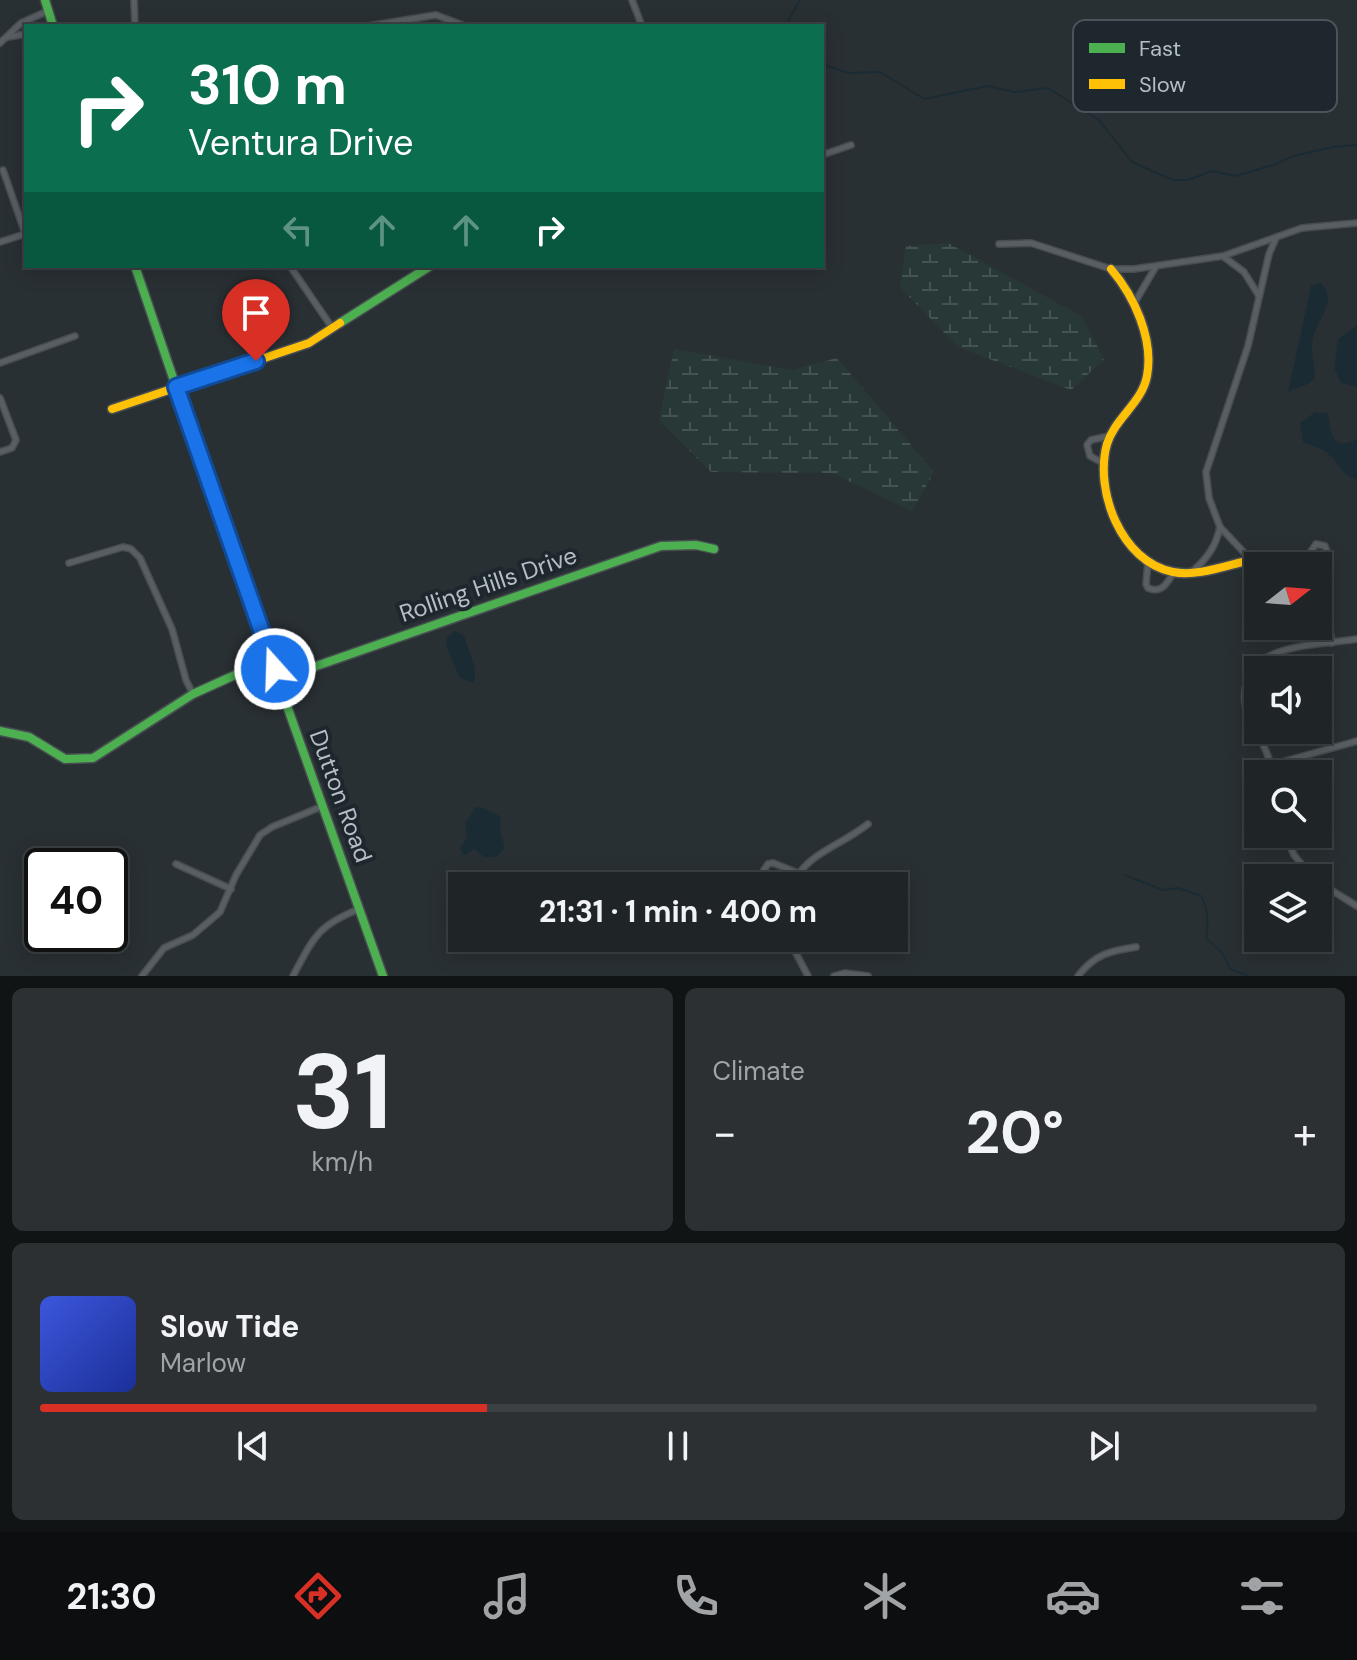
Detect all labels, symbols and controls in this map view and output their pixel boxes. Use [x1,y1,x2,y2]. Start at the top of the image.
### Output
legend [1073,20,1337,112]
text: Fast [1139,34,1181,63]
text: 310 m [188,48,347,121]
icon: right [56,56,160,160]
text: Slow [1139,70,1186,99]
text: Ventura Drive [188,119,413,166]
icon: left [276,208,320,252]
icon: ahead [360,208,404,252]
icon: ahead [444,208,488,252]
icon: right [528,208,572,252]
pin [222,279,290,361]
icon: arrive [234,291,278,335]
street label: Rolling Hills Drive [395,539,581,629]
north arrow [1244,552,1332,640]
map controls [1244,552,1332,952]
position arrow [233,627,317,711]
button: sound [1244,656,1332,744]
street label: Dutton Road [303,725,379,867]
button: search [1244,760,1332,848]
speed limit sign: 40 [24,848,128,952]
button: layers [1244,864,1332,952]
text: 21:31 · 1 min · 400 m [539,892,817,931]
text: 31 [292,1025,392,1160]
text: Climate [713,1054,805,1088]
text: 20° [966,1093,1064,1172]
text: − [713,1104,737,1162]
text: + [1293,1104,1317,1162]
text: km/h [312,1145,373,1179]
text: Slow Tide [160,1307,299,1346]
text: Marlow [160,1346,246,1380]
icon: previous [231,1424,275,1468]
icon: pause [656,1424,700,1468]
icon: next [1082,1424,1126,1468]
icon: directions [290,1568,346,1624]
icon: music [479,1568,535,1624]
icon: phone [668,1568,724,1624]
icon: climate [857,1568,913,1624]
icon: car [1045,1568,1101,1624]
icon: filters [1234,1568,1290,1624]
text: 21:30 [66,1573,157,1620]

